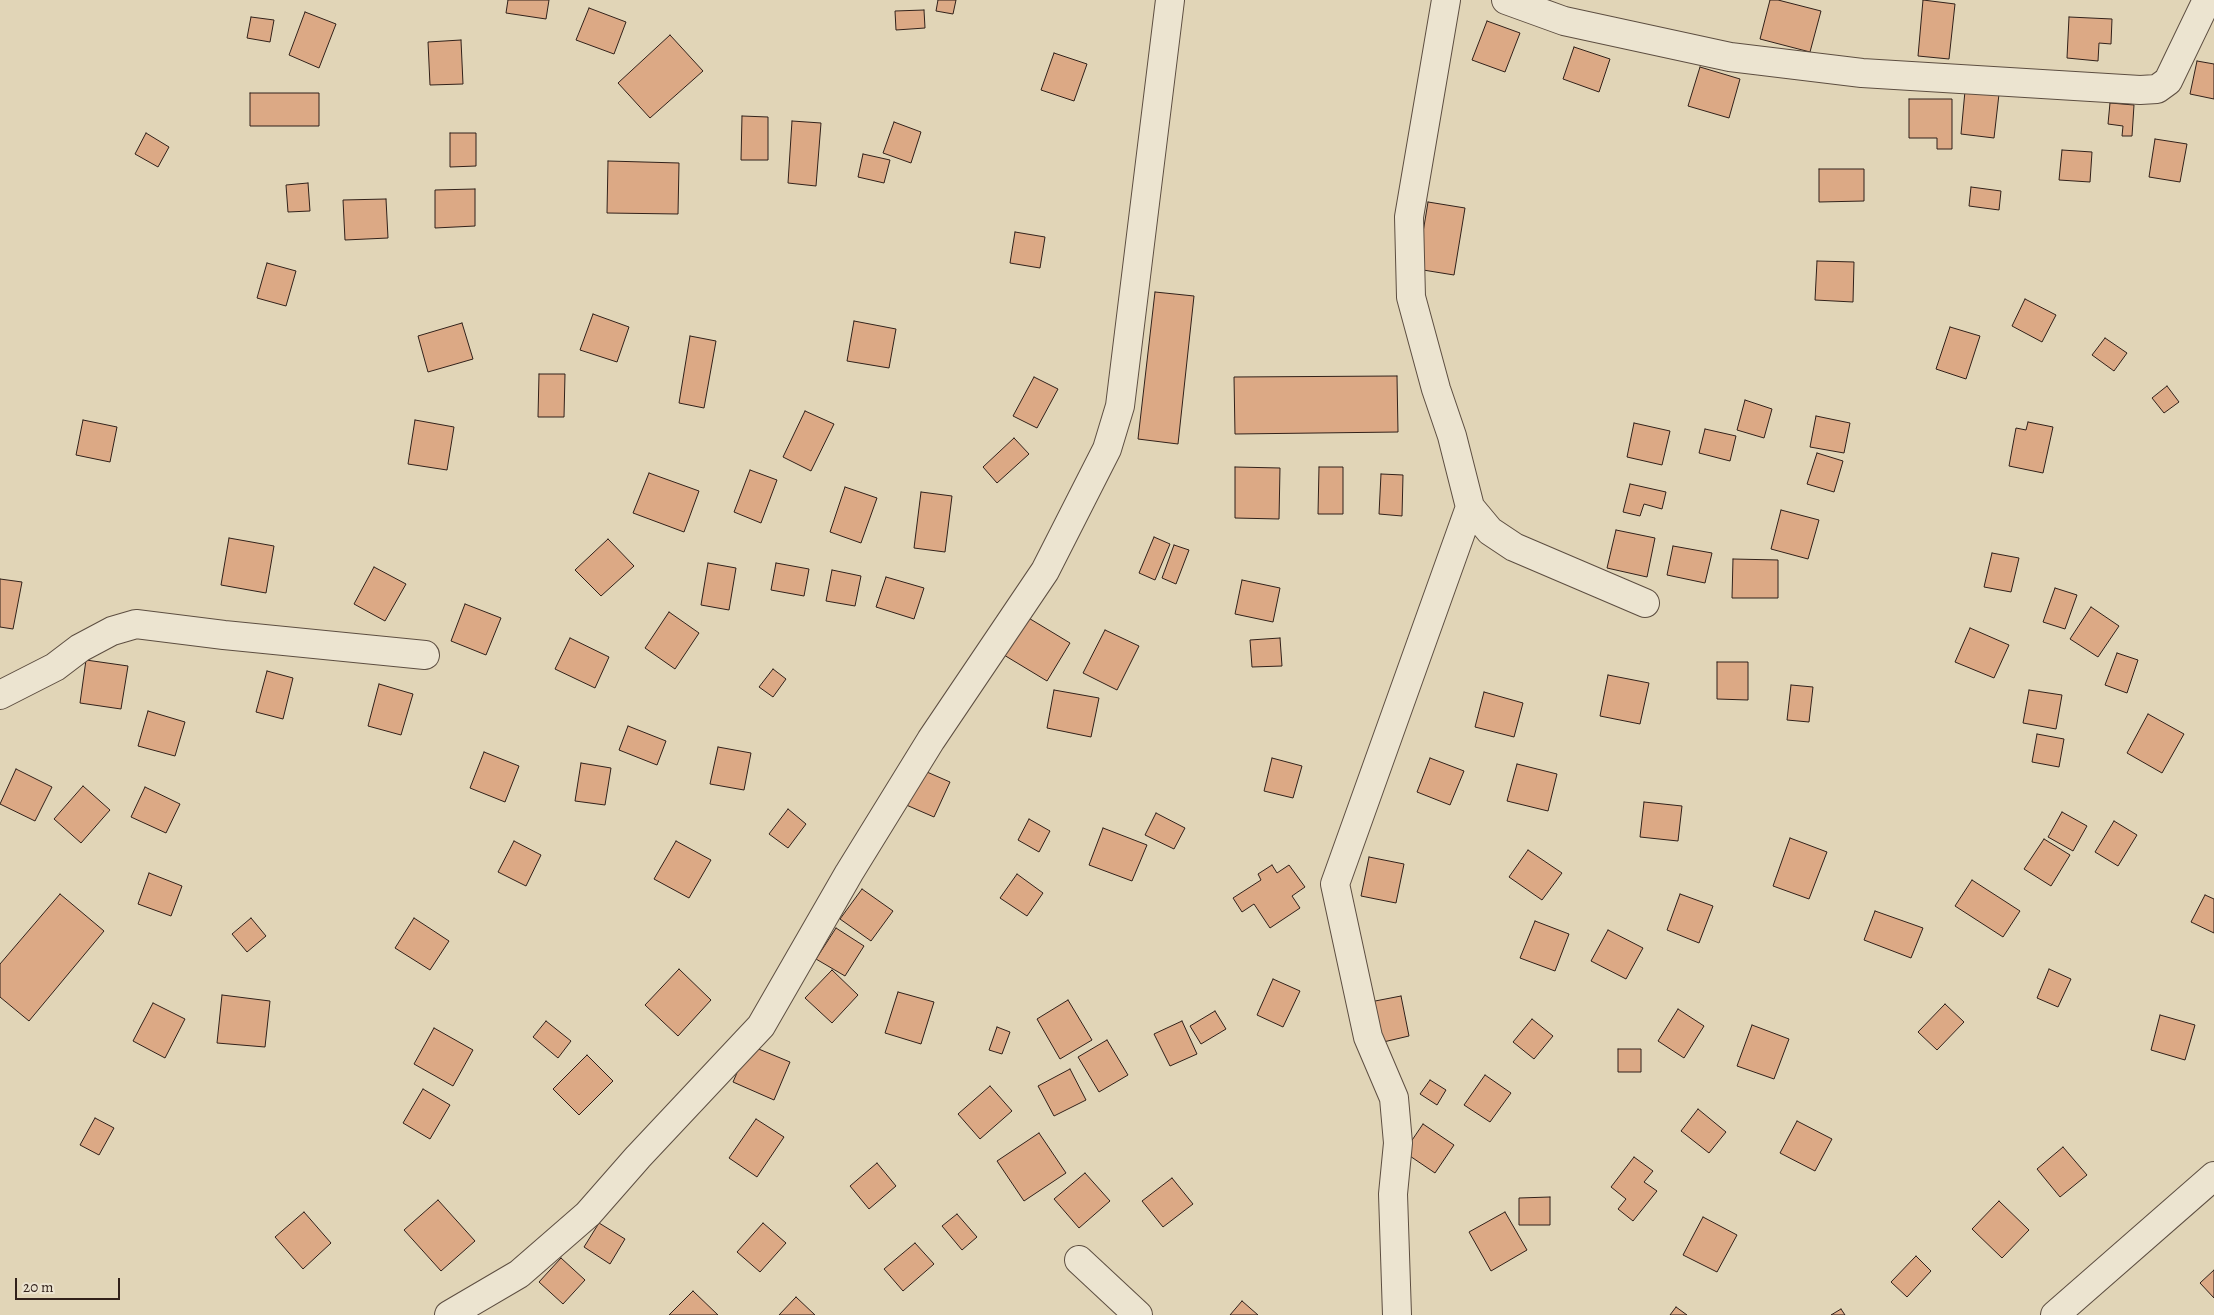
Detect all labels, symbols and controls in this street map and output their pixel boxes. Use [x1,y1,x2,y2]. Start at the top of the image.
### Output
scale bar [18,1268,122,1300]
text: 20 m [23,1277,54,1297]

